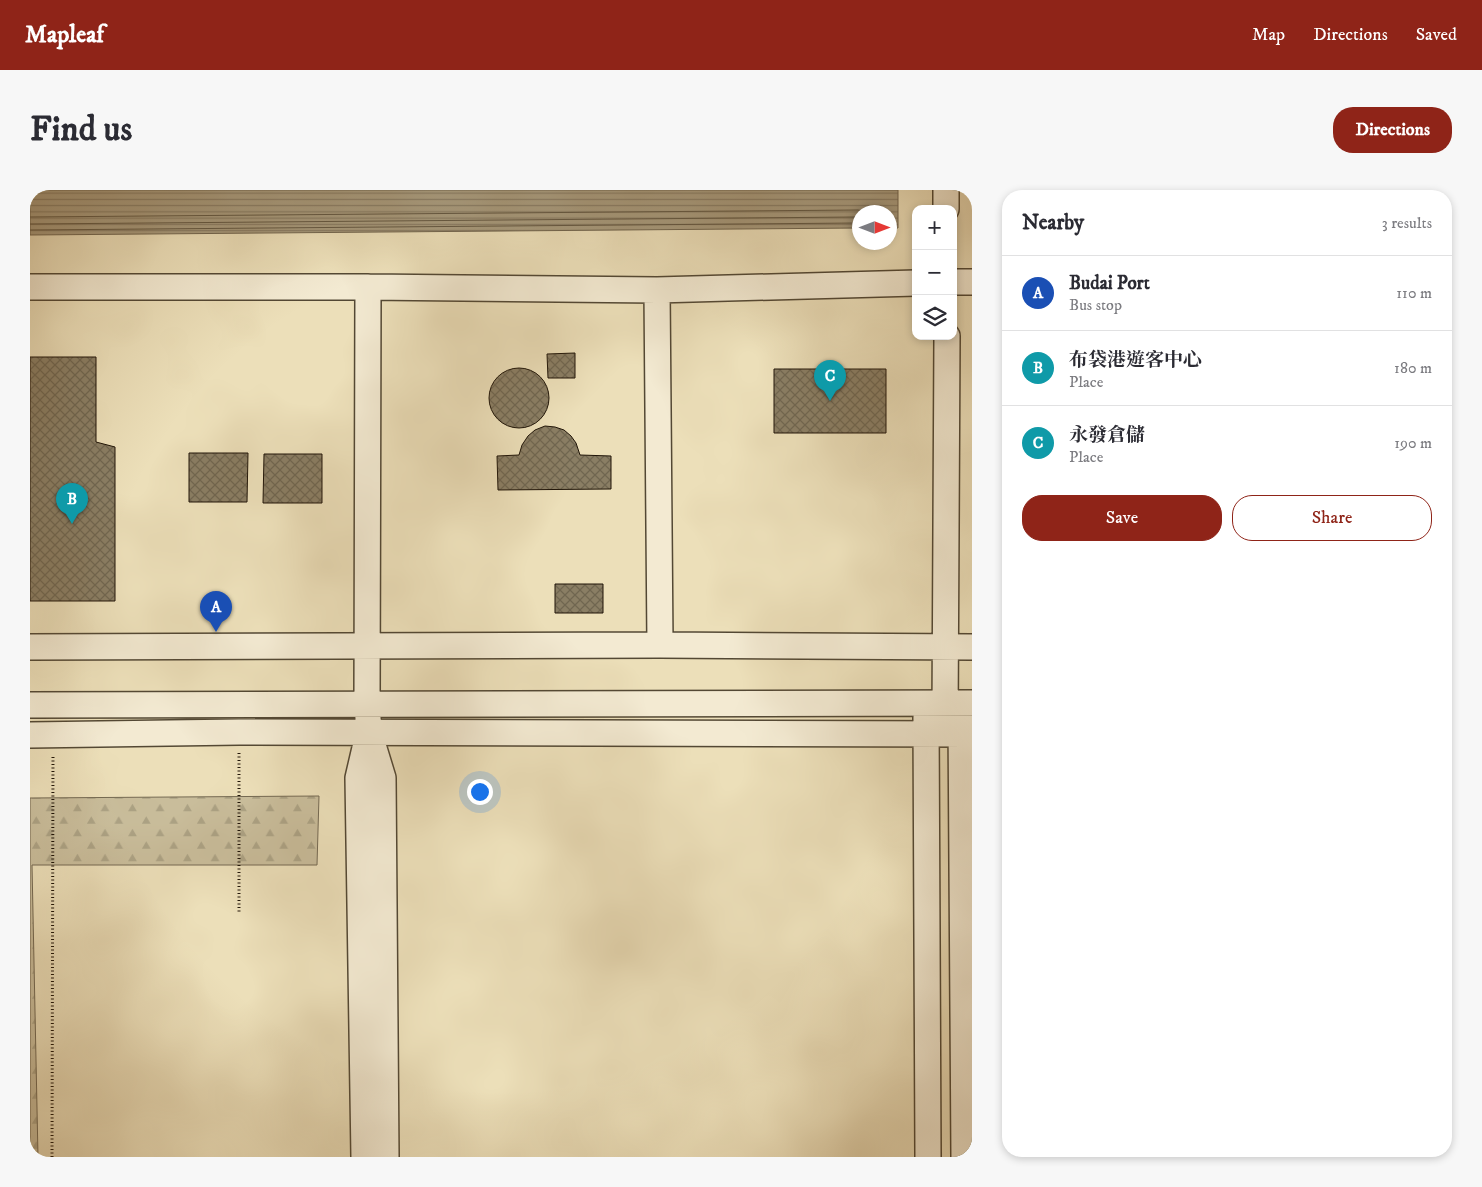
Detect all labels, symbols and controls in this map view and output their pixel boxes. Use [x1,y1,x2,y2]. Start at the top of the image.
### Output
text: Mapleaf [25,20,104,50]
text: Map [1252,24,1285,46]
text: Directions [1313,24,1388,46]
text: Saved [1416,24,1457,46]
button: Directions [1333,107,1452,153]
text: Find us [30,108,132,152]
north arrow [852,205,897,250]
map controls [912,205,957,340]
button: + [912,205,957,250]
text: Nearby [1022,210,1084,236]
text: 3 results [1382,213,1432,233]
button: − [912,250,957,295]
text: Budai Port [1069,272,1150,295]
text: A [1033,283,1043,303]
text: 110 m [1396,283,1432,303]
button: layers [912,295,957,340]
text: Bus stop [1069,295,1122,315]
text: 布袋港遊客中心 [1069,349,1202,372]
text: B [1033,358,1043,378]
text: 180 m [1394,358,1432,378]
pin: C [814,360,846,401]
text: Place [1069,372,1103,392]
text: 永發倉儲 [1069,424,1145,447]
text: C [1033,433,1043,453]
text: 190 m [1394,433,1432,453]
text: Place [1069,447,1103,467]
pin: B [56,483,88,524]
button: Save [1022,495,1222,541]
button: Share [1232,495,1432,541]
pin: A [200,591,232,632]
your location [467,779,493,805]

